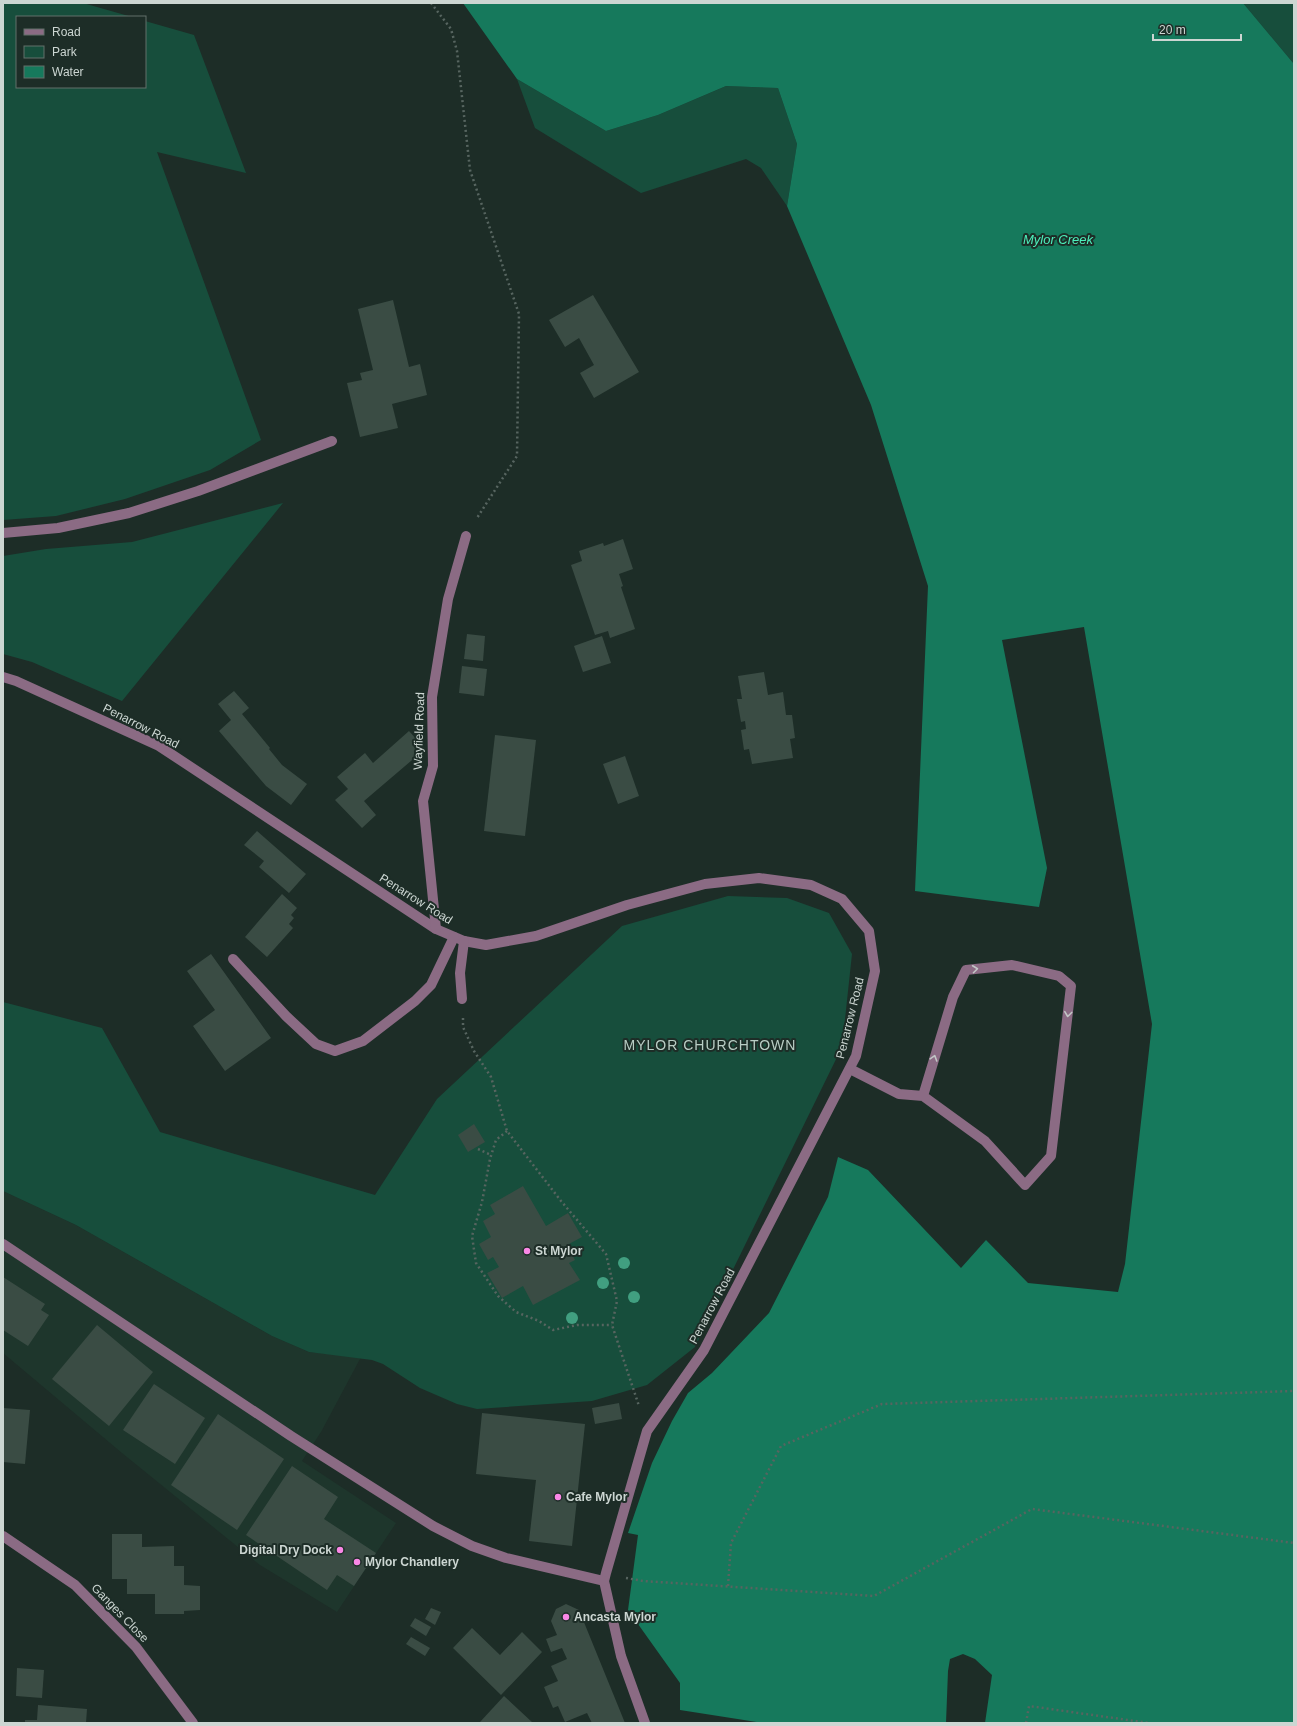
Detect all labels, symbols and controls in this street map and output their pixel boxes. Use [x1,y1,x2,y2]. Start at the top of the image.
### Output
legend [16,16,146,88]
scale bar [1153,16,1241,42]
text: 20 m [1159,23,1186,37]
text: Road [52,25,81,39]
text: Park [52,45,78,59]
text: Water [52,65,84,79]
water label: Mylor Creek [1023,232,1095,247]
street label: Wayfield Road [411,692,427,770]
street label: Penarrow Road [101,701,181,751]
street label: Penarrow Road [377,871,455,927]
one-way arrow [972,965,978,974]
street label: Penarrow Road [833,976,867,1060]
one-way arrow [1064,1011,1073,1017]
district label: MYLOR CHURCHTOWN [624,1037,796,1053]
one-way arrow [929,1055,938,1062]
place label: St Mylor [535,1244,583,1258]
marker: St Mylor [522,1246,532,1256]
street label: Penarrow Road [686,1266,738,1346]
place label: Cafe Mylor [566,1490,628,1504]
marker: Cafe Mylor [553,1492,563,1502]
place label: Digital Dry Dock [239,1543,332,1557]
marker: Digital Dry Dock [335,1545,345,1555]
place label: Mylor Chandlery [365,1555,459,1569]
marker: Mylor Chandlery [352,1557,362,1567]
street label: Ganges Close [89,1581,152,1645]
place label: Ancasta Mylor [574,1610,656,1624]
marker: Ancasta Mylor [561,1612,571,1622]

